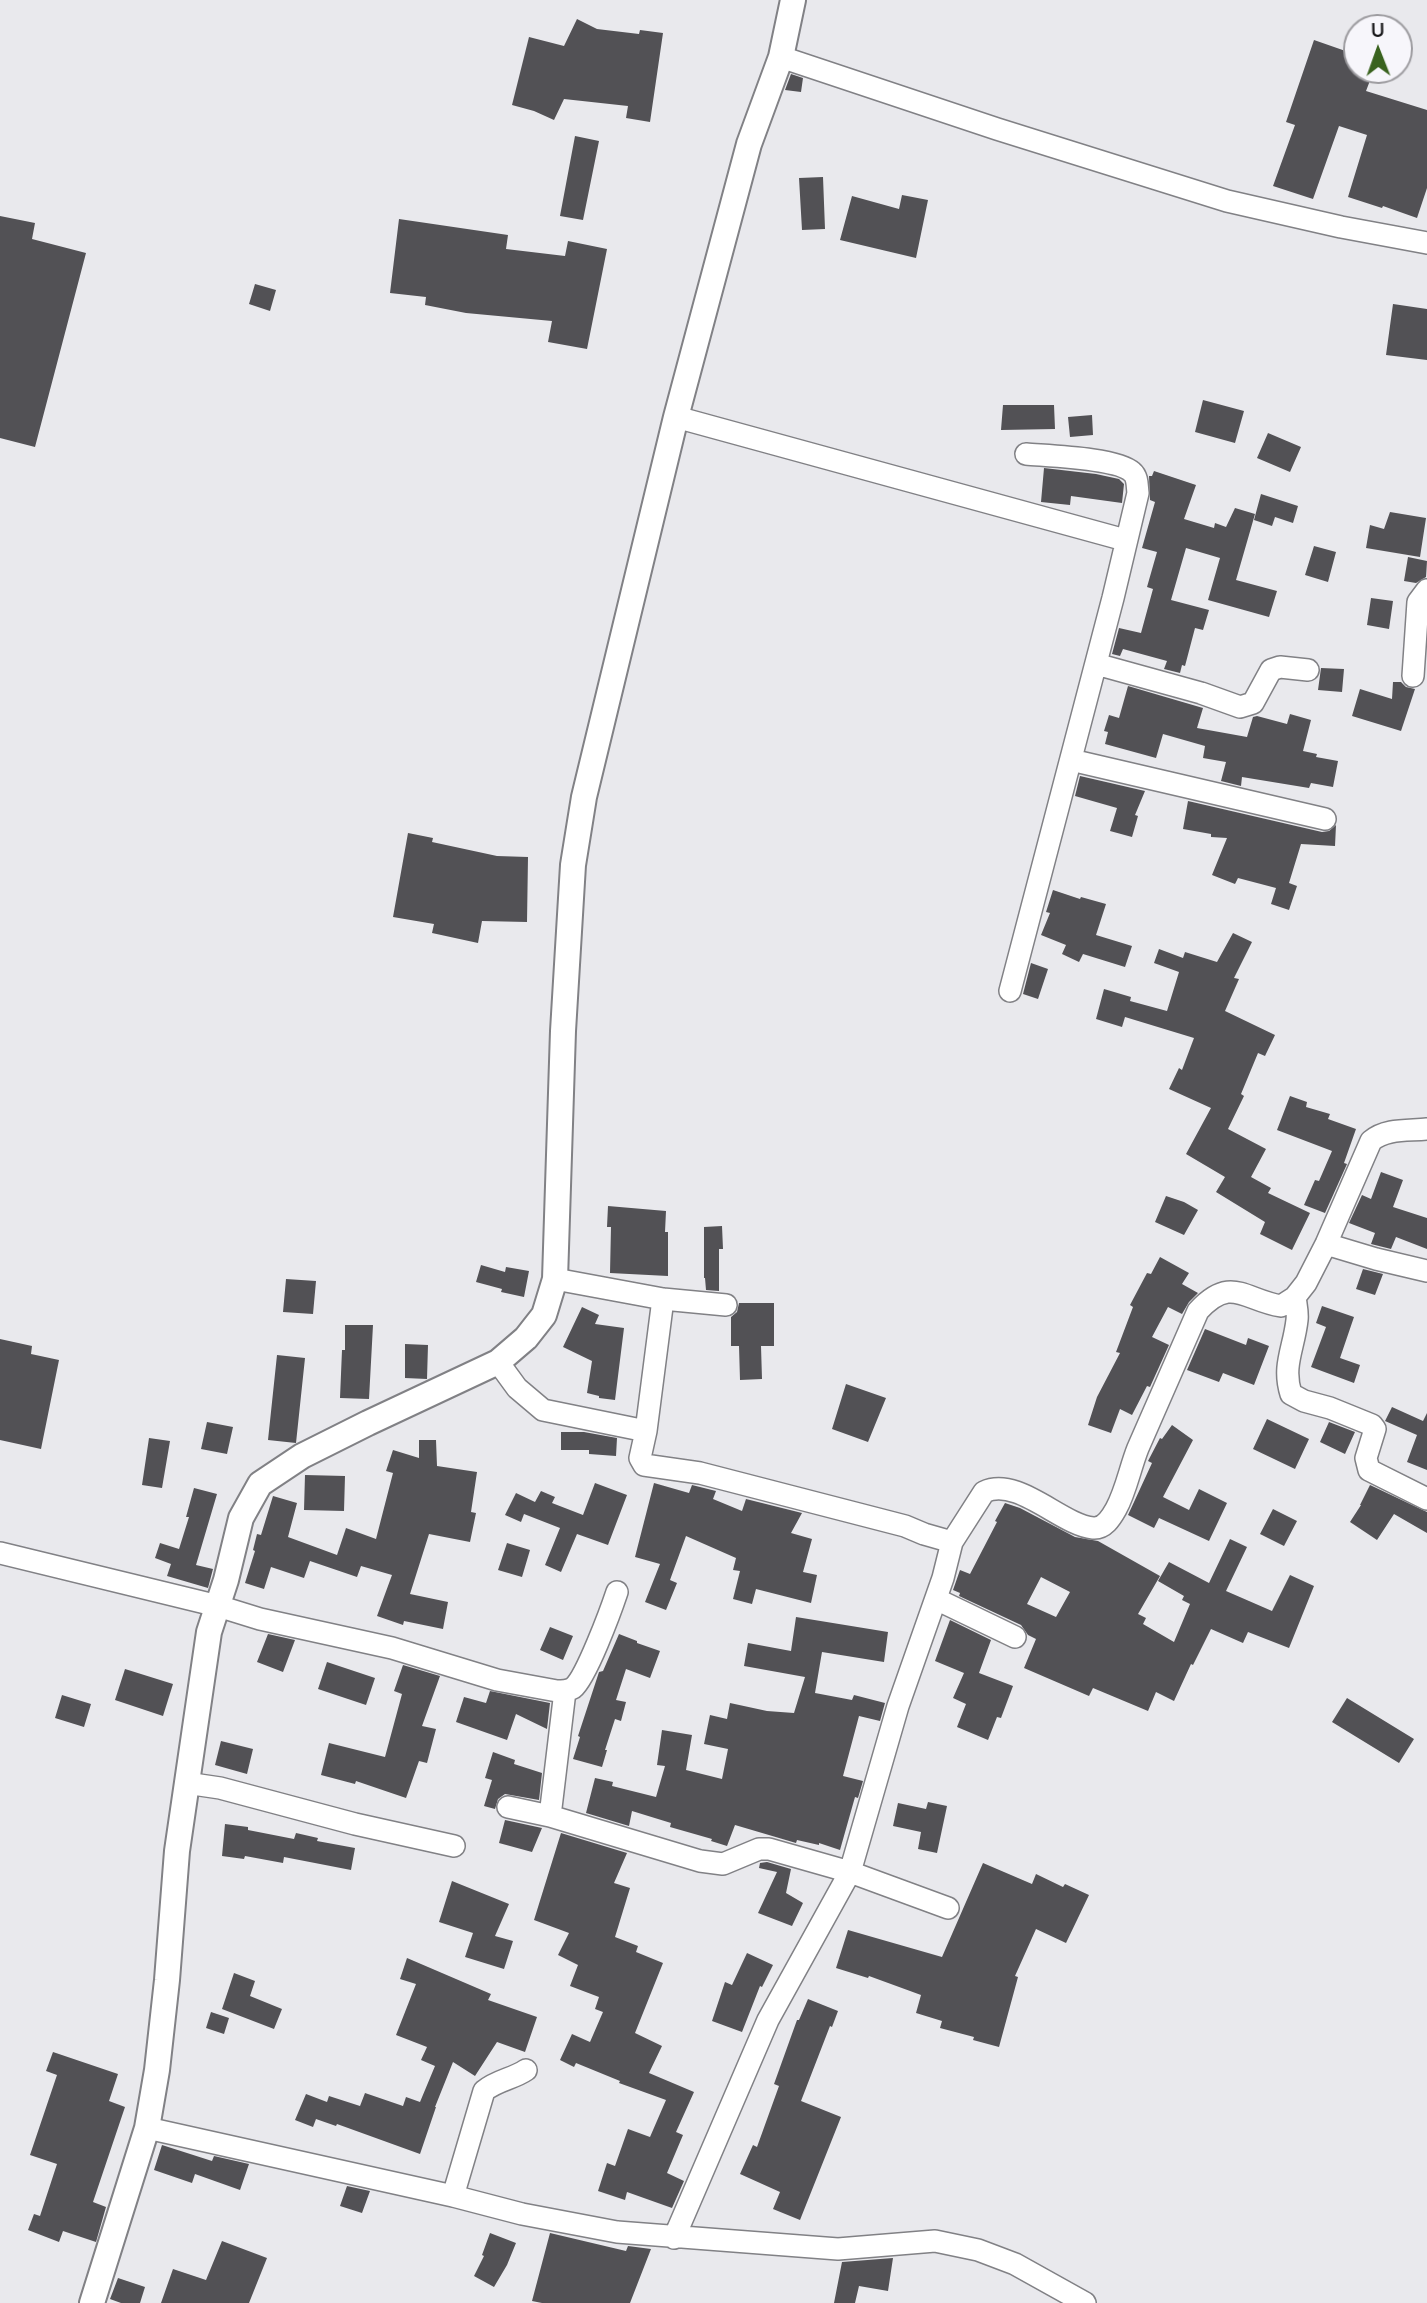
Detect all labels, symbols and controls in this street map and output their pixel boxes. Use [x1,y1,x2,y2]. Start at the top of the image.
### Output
north arrow [1343,14,1413,84]
text: U [1371,17,1385,43]

